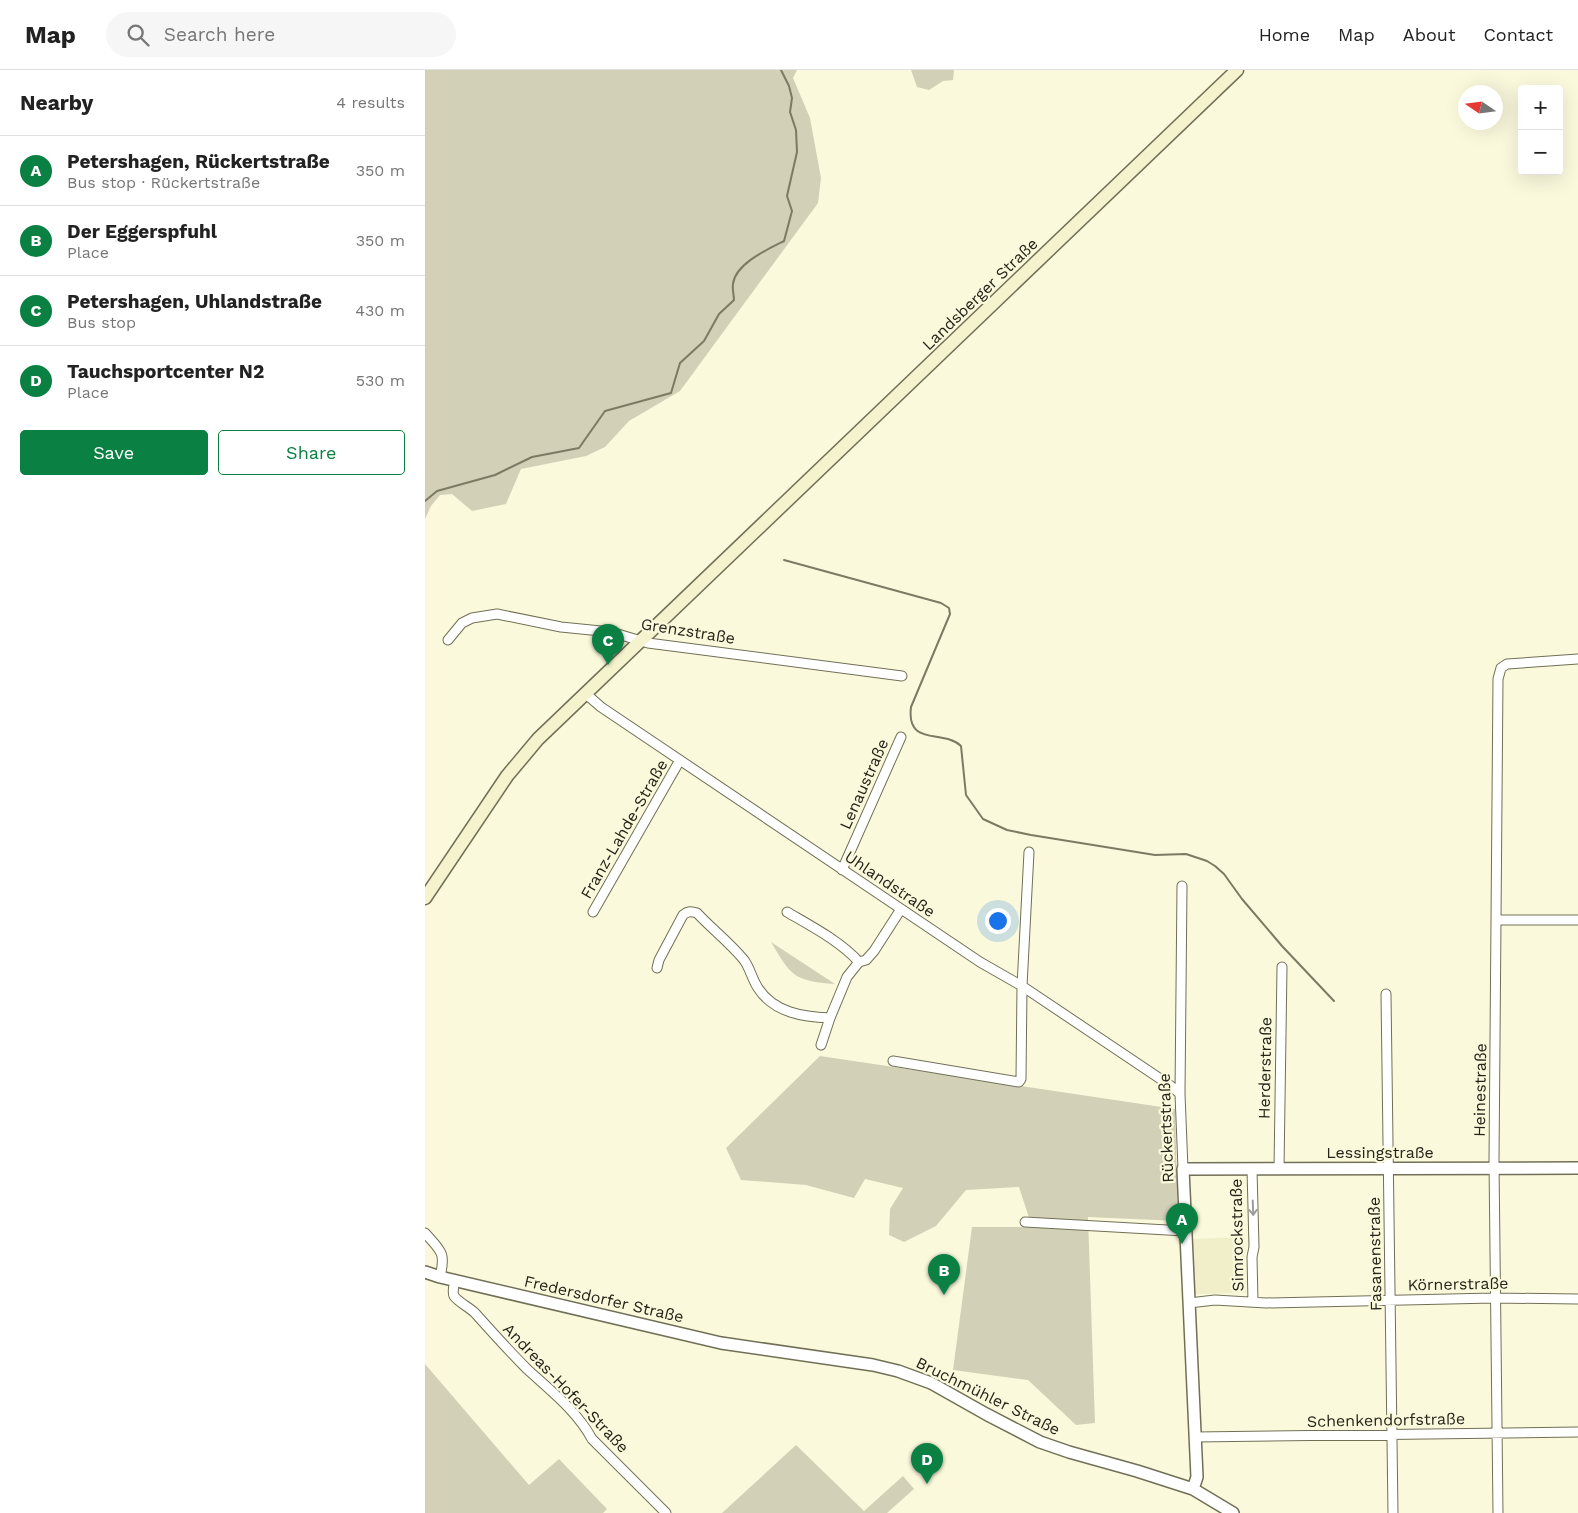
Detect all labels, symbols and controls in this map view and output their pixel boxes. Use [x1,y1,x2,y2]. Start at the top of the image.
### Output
search box [106,12,456,57]
text: Map [25,21,76,49]
icon: search [124,21,152,49]
text: Search here [164,23,275,46]
text: Home [1259,24,1310,45]
text: Map [1338,24,1375,45]
text: About [1403,24,1455,45]
text: Contact [1483,24,1553,45]
north arrow [1458,85,1503,130]
map controls [1518,85,1563,175]
button: + [1518,85,1563,130]
text: Nearby [20,90,93,115]
text: 4 results [336,93,405,112]
button: − [1518,130,1563,175]
text: Petershagen, Rückertstraße [67,150,330,173]
text: A [31,161,41,180]
text: 350 m [356,161,405,180]
text: Bus stop · Rückertstraße [67,173,260,192]
text: Der Eggerspfuhl [67,220,217,243]
text: B [31,231,41,250]
text: 350 m [356,231,405,250]
street label: Landsberger Straße [918,234,1042,354]
text: Place [67,243,109,262]
text: Petershagen, Uhlandstraße [67,290,322,313]
text: C [31,301,41,320]
text: 430 m [355,301,405,320]
text: Bus stop [67,313,136,332]
text: Tauchsportcenter N2 [67,360,264,383]
text: D [30,371,42,390]
text: 530 m [356,371,405,390]
text: Place [67,383,109,402]
button: Save [20,430,208,475]
button: Share [218,430,405,475]
street label: Grenzstraße [640,614,736,648]
pin: C [592,624,624,665]
street label: Lenaustraße [836,736,892,832]
street label: Franz-Lahde-Straße [576,756,672,902]
street label: Uhlandstraße [841,847,939,921]
your location [985,908,1011,934]
street label: Herderstraße [1255,1017,1275,1119]
street label: Heinestraße [1470,1043,1490,1137]
street label: Rückertstraße [1155,1073,1177,1183]
street label: Lessingstraße [1326,1143,1434,1162]
street label: Simrockstraße [1227,1178,1247,1292]
street label: Fasanenstraße [1365,1197,1385,1311]
one-way arrow [1248,1199,1258,1215]
pin: A [1166,1203,1198,1244]
pin: B [928,1254,960,1295]
street label: Fredersdorfer Straße [522,1271,686,1327]
street label: Körnerstraße [1407,1274,1509,1294]
street label: Andreas-Hofer-Straße [499,1319,633,1457]
street label: Bruchmühler Straße [913,1353,1063,1439]
street label: Schenkendorfstraße [1307,1409,1465,1431]
pin: D [911,1443,943,1484]

